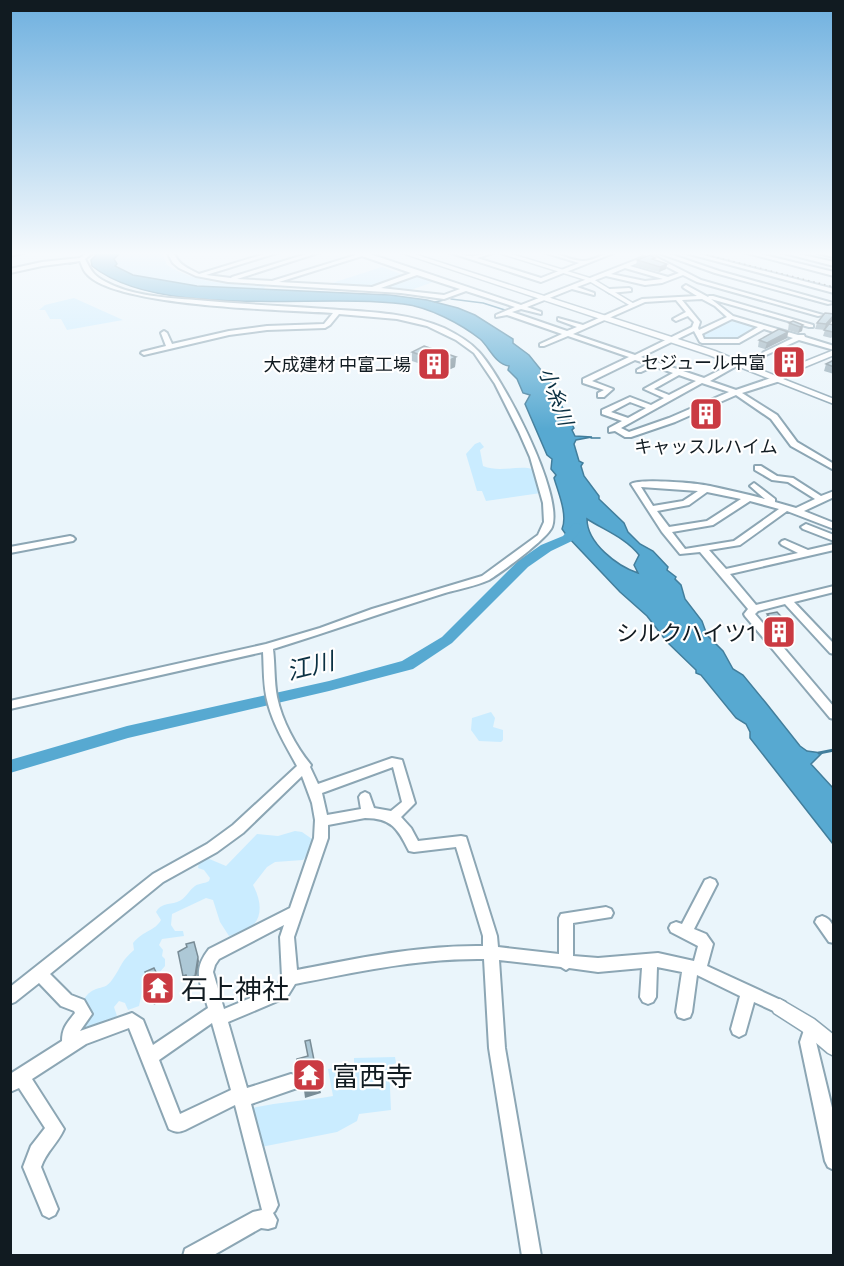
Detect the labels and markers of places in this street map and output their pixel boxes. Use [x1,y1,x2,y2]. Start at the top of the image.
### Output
building icon: セジュール中富 [771,344,807,380]
building icon: 大成建材 中富工場 [416,346,452,382]
place label: セジュール中富 [641,351,766,373]
place label: 大成建材 中富工場 [264,353,411,375]
building icon: キャッスルハイム [688,396,724,432]
place label: キャッスルハイム [634,435,778,457]
building icon: シルクハイツ1 [761,614,797,650]
place label: シルクハイツ1 [616,619,756,646]
temple icon: 石上神社 [140,970,176,1006]
place label: 石上神社 [181,972,289,1005]
temple icon: 富西寺 [291,1057,327,1093]
place label: 富西寺 [332,1059,413,1092]

